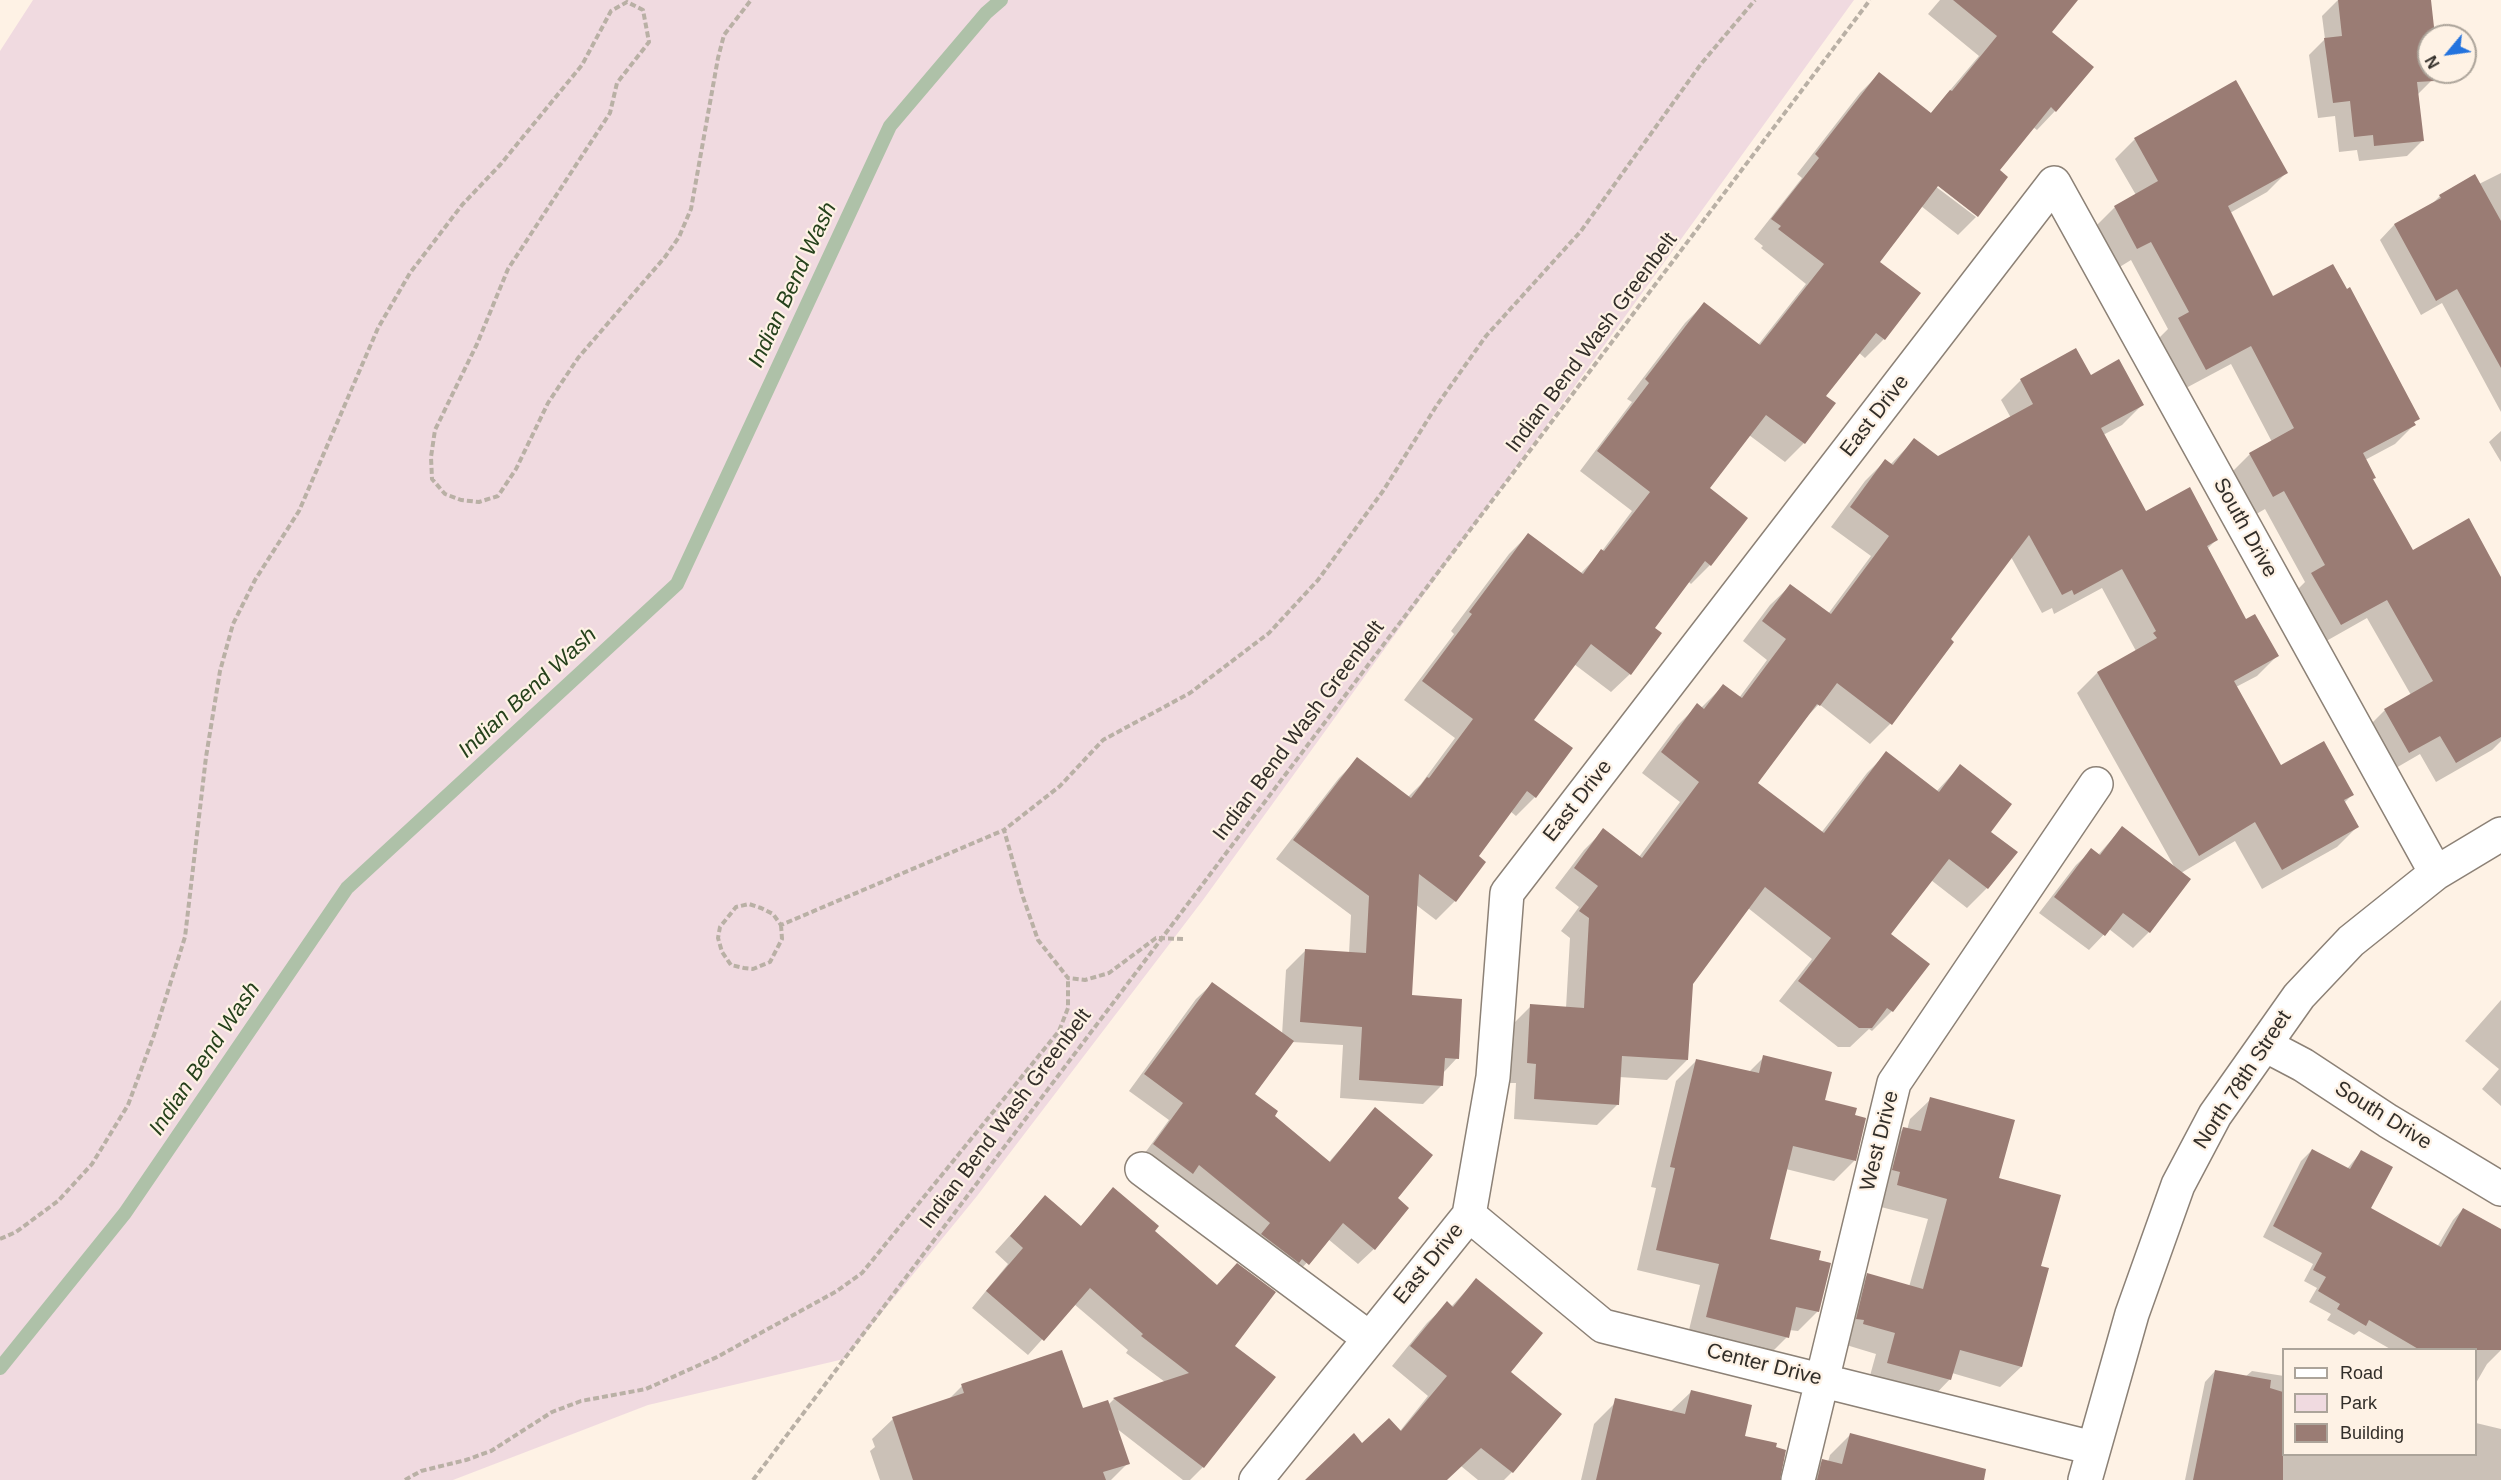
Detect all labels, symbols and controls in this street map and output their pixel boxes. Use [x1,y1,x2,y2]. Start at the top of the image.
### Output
north arrow [2417,24,2477,84]
text: N [2422,53,2443,71]
water label: Indian Bend Wash [743,198,843,372]
street label: Indian Bend Wash Greenbelt [1501,228,1683,458]
street label: East Drive [1835,370,1915,462]
street label: South Drive [2207,474,2283,582]
street label: Indian Bend Wash Greenbelt [1208,616,1390,846]
water label: Indian Bend Wash [453,622,603,764]
street label: East Drive [1538,755,1618,847]
water label: Indian Bend Wash [144,977,266,1141]
street label: Indian Bend Wash Greenbelt [915,1004,1097,1234]
street label: North 78th Street [2189,1006,2297,1154]
street label: South Drive [2330,1076,2436,1156]
street label: West Drive [1855,1088,1905,1194]
street label: East Drive [1389,1218,1469,1310]
street label: Center Drive [1704,1339,1824,1391]
legend [2282,1348,2477,1456]
text: Road [2340,1363,2383,1383]
text: Park [2340,1393,2377,1413]
text: Building [2340,1423,2404,1443]

